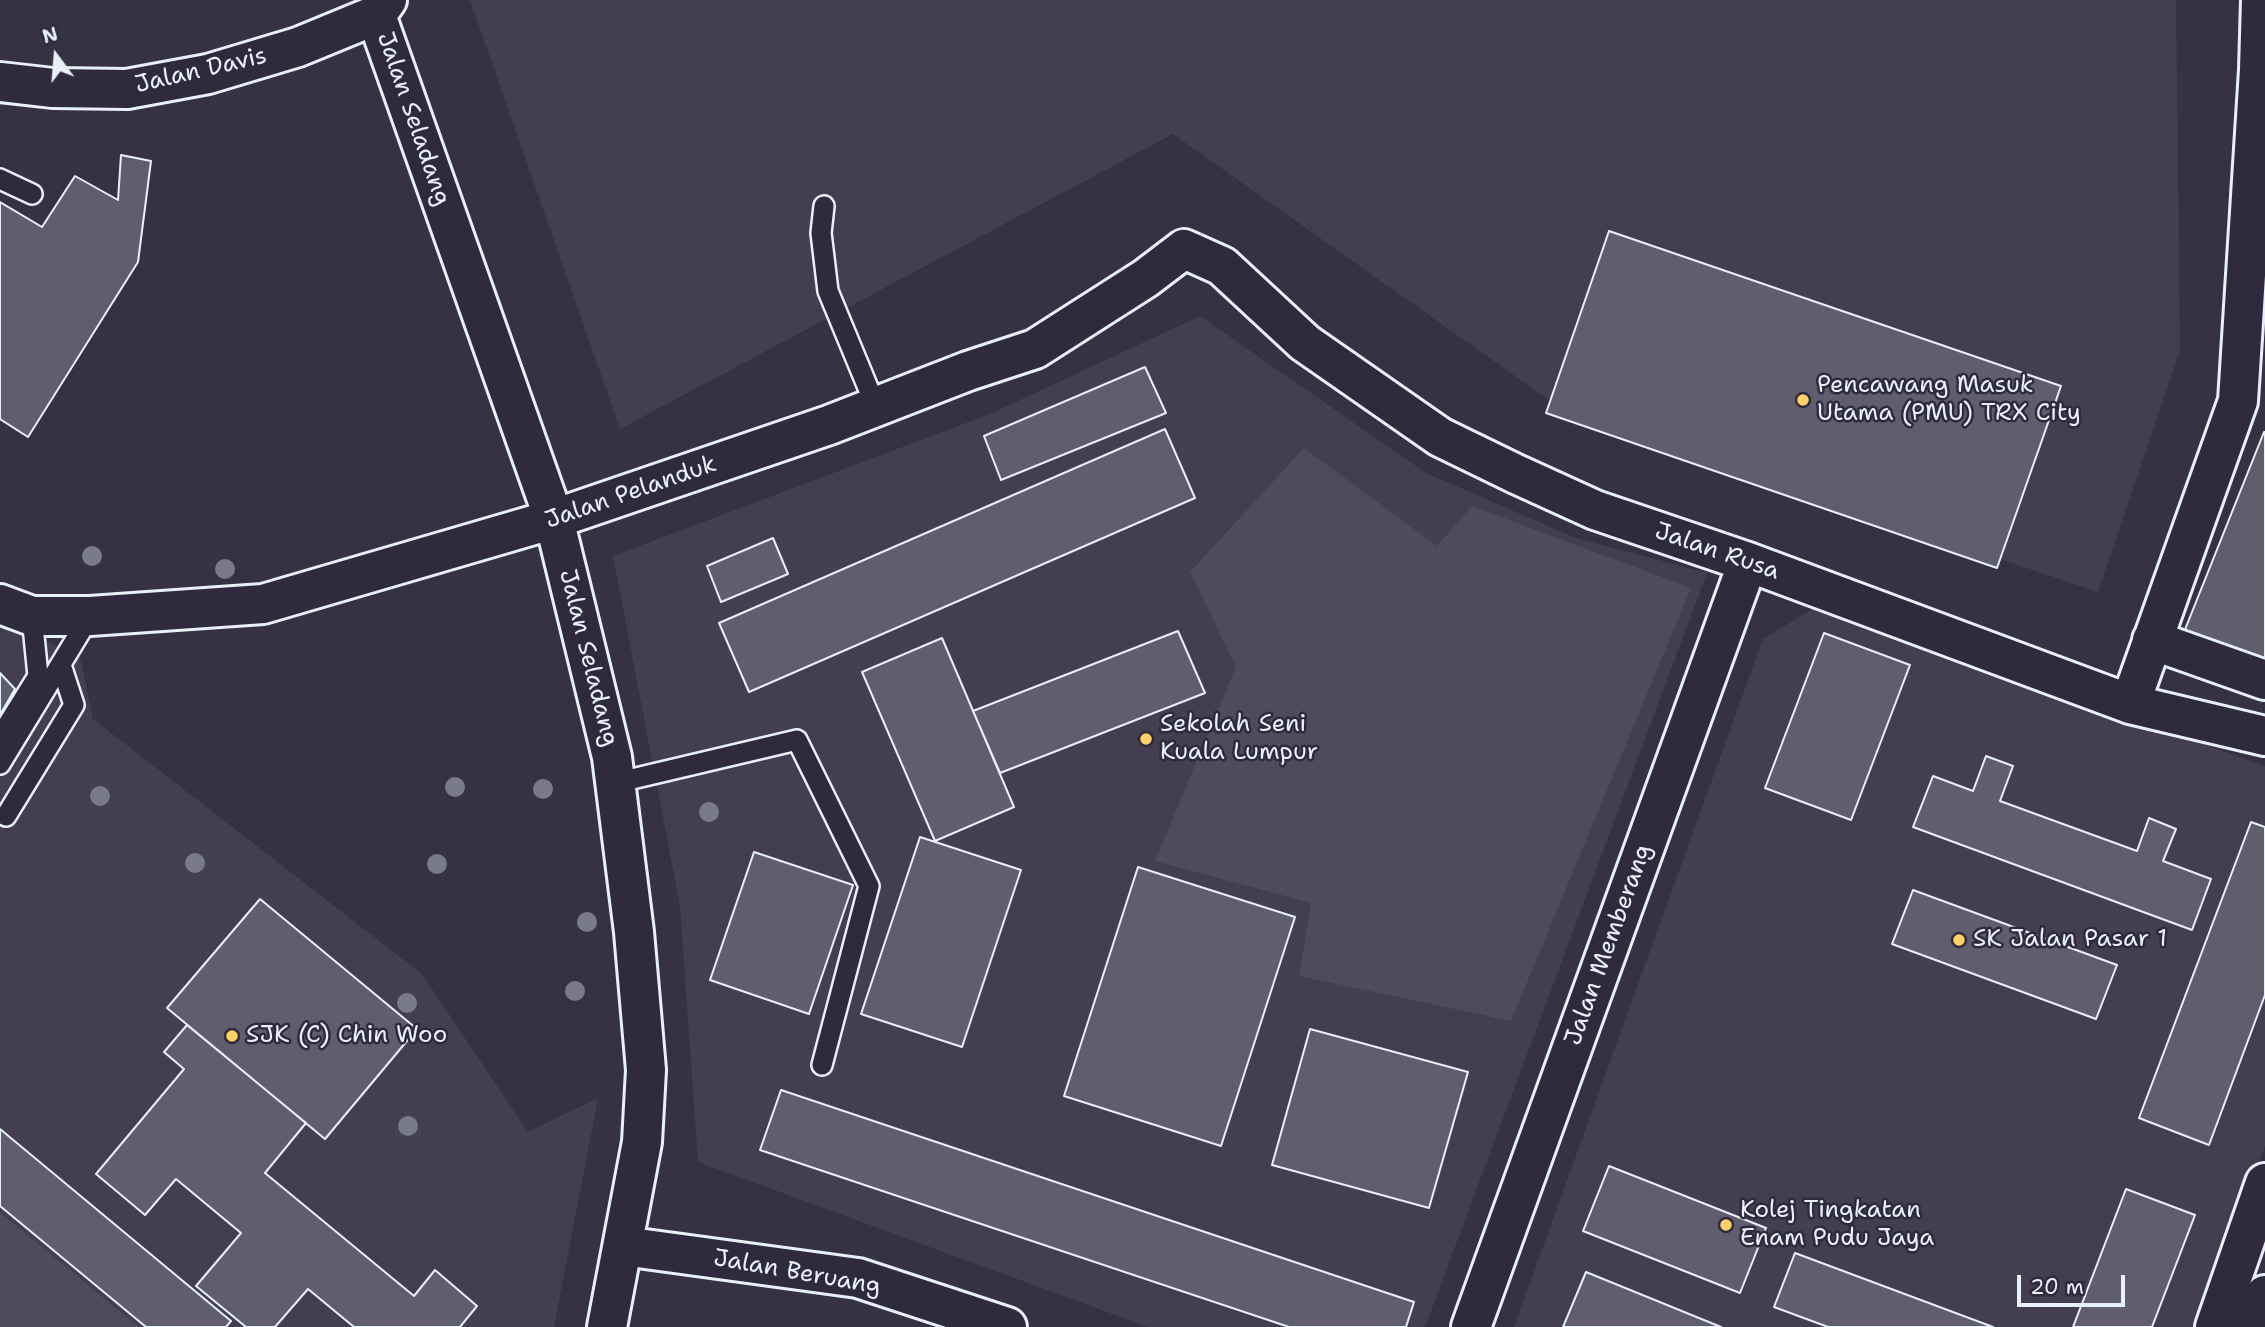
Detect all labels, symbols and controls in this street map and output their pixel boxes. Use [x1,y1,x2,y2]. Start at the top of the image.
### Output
north arrow [21,21,91,91]
text: N [39,21,61,49]
street label: Jalan Seladang [370,28,456,210]
street label: Jalan Davis [132,42,270,100]
place label: Pencawang Masuk Utama (PMU) TRX City [1817,372,2081,428]
marker: Pencawang Masuk Utama (PMU) TRX City [1795,392,1811,408]
street label: Jalan Pelanduk [542,450,720,536]
street label: Jalan Rusa [1651,517,1783,587]
street label: Jalan Seladang [552,566,624,750]
place label: Sekolah Seni Kuala Lumpur [1160,711,1318,767]
marker: Sekolah Seni Kuala Lumpur [1138,731,1154,747]
street label: Jalan Memberang [1559,841,1659,1049]
place label: SK Jalan Pasar 1 [1973,926,2167,954]
marker: SK Jalan Pasar 1 [1951,932,1967,948]
place label: SJK (C) Chin Woo [246,1022,447,1050]
marker: SJK (C) Chin Woo [224,1028,240,1044]
place label: Kolej Tingkatan Enam Pudu Jaya [1740,1197,1934,1253]
marker: Kolej Tingkatan Enam Pudu Jaya [1718,1217,1734,1233]
street label: Jalan Beruang [711,1244,883,1302]
scale bar [2020,1260,2128,1304]
text: 20 m [2030,1273,2084,1301]

